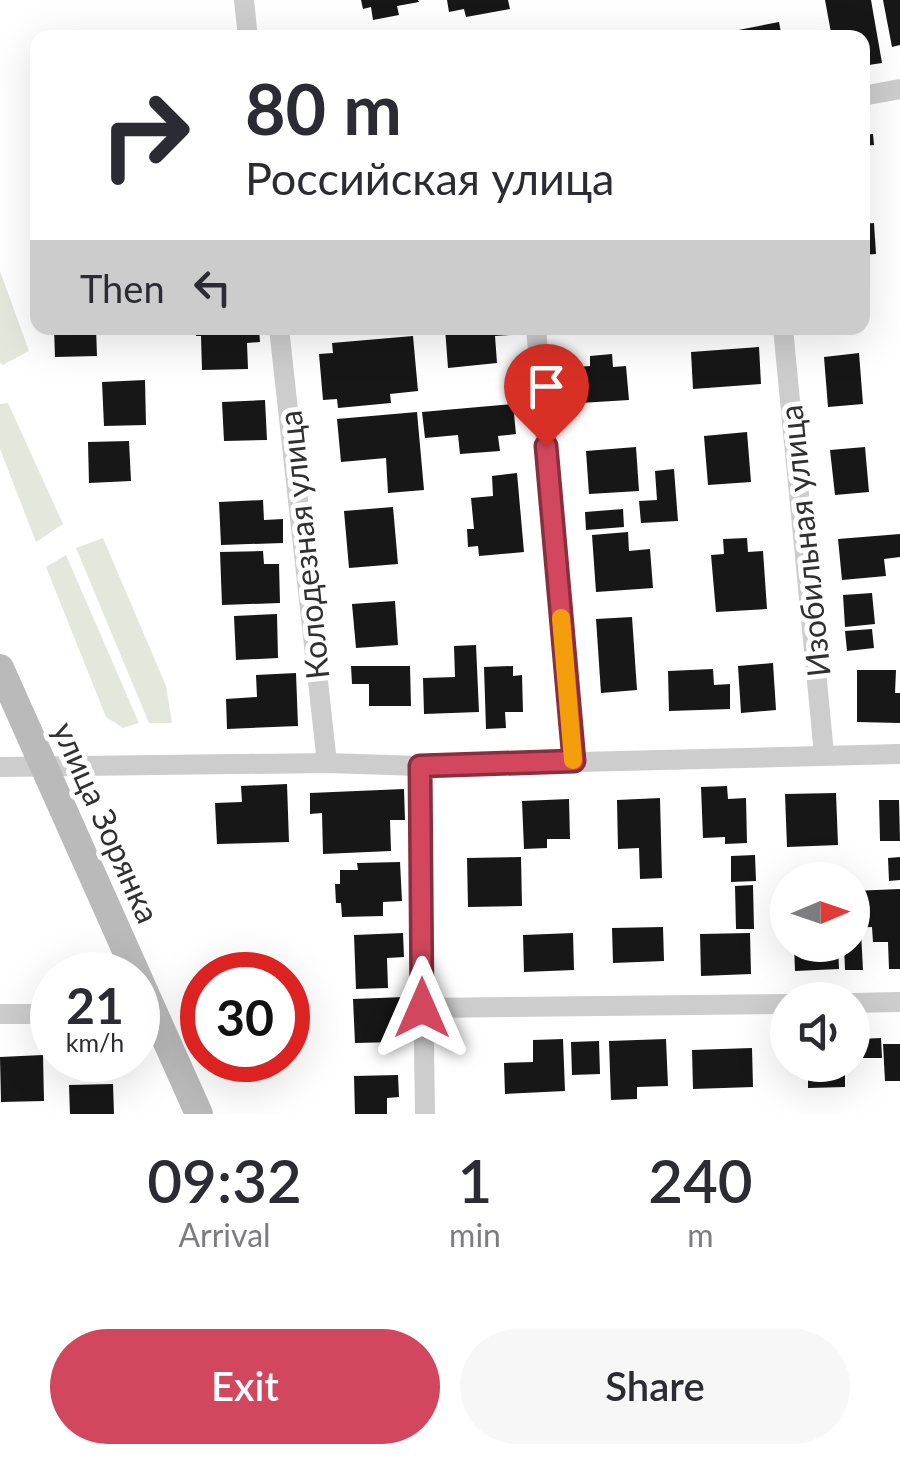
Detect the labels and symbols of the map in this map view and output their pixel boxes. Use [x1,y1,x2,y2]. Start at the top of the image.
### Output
pin [504,344,589,447]
street label: Изобильная улица [770,403,838,679]
street label: Колодезная улица [269,409,337,681]
street label: улица Зорянка [45,715,169,929]
north arrow [770,862,870,962]
speed limit sign: 30 [180,952,310,1082]
position arrow [370,956,474,1060]

